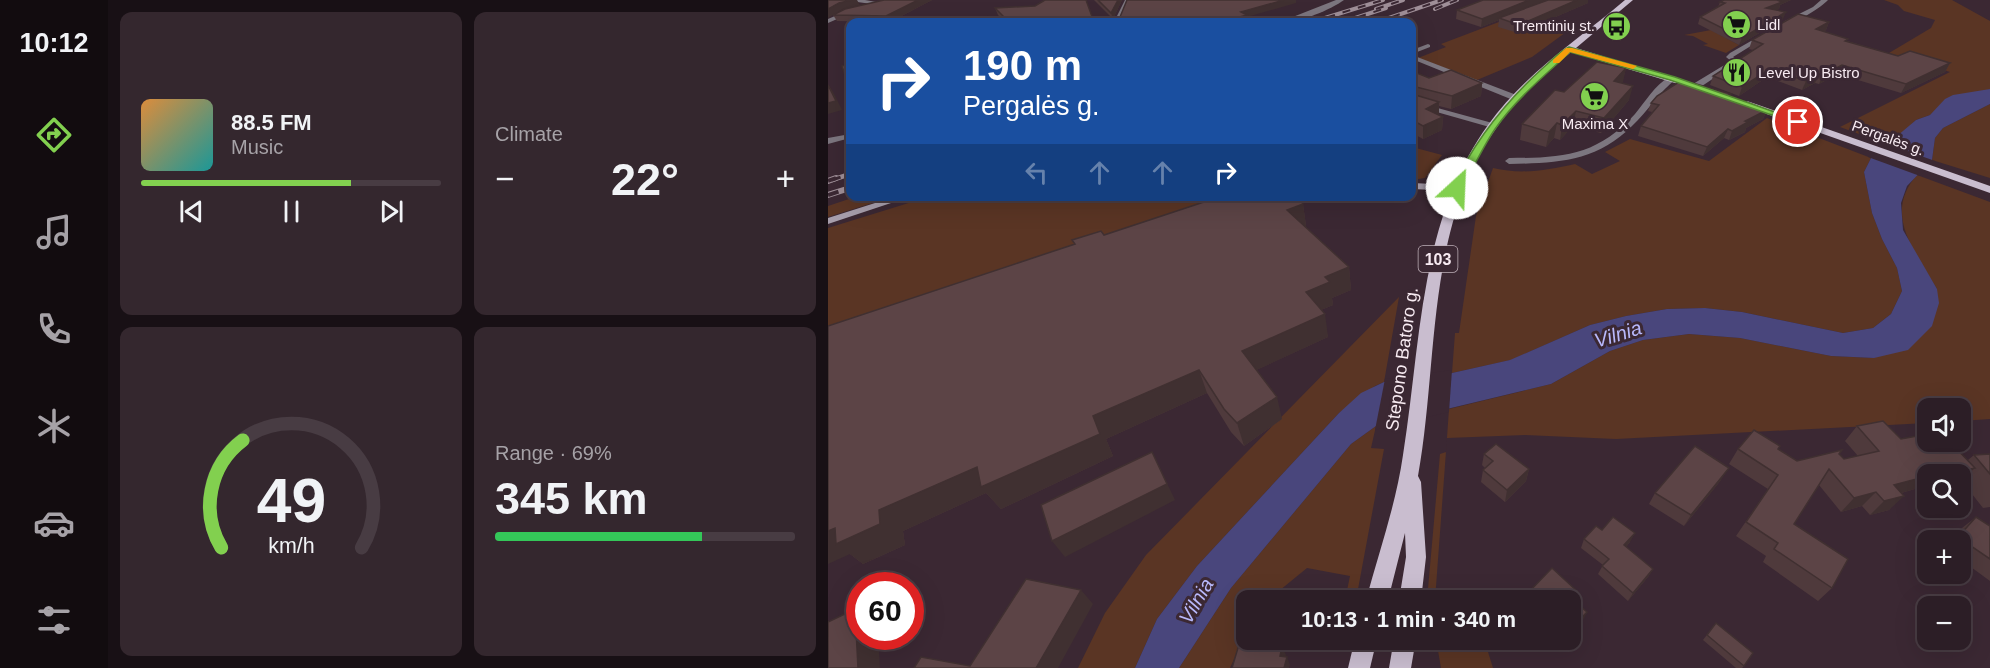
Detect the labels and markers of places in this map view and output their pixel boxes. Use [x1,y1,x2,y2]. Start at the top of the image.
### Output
supermarket icon: Lidl [1720,9,1752,41]
bus stop icon: Tremtinių st. [1600,10,1632,42]
place label: Lidl [1757,16,1780,33]
place label: Tremtinių st. [1513,17,1595,34]
restaurant icon: Level Up Bistro [1721,57,1753,89]
place label: Level Up Bistro [1758,64,1860,81]
supermarket icon: Maxima X [1579,81,1611,113]
pin [1772,96,1823,147]
place label: Maxima X [1562,115,1628,132]

